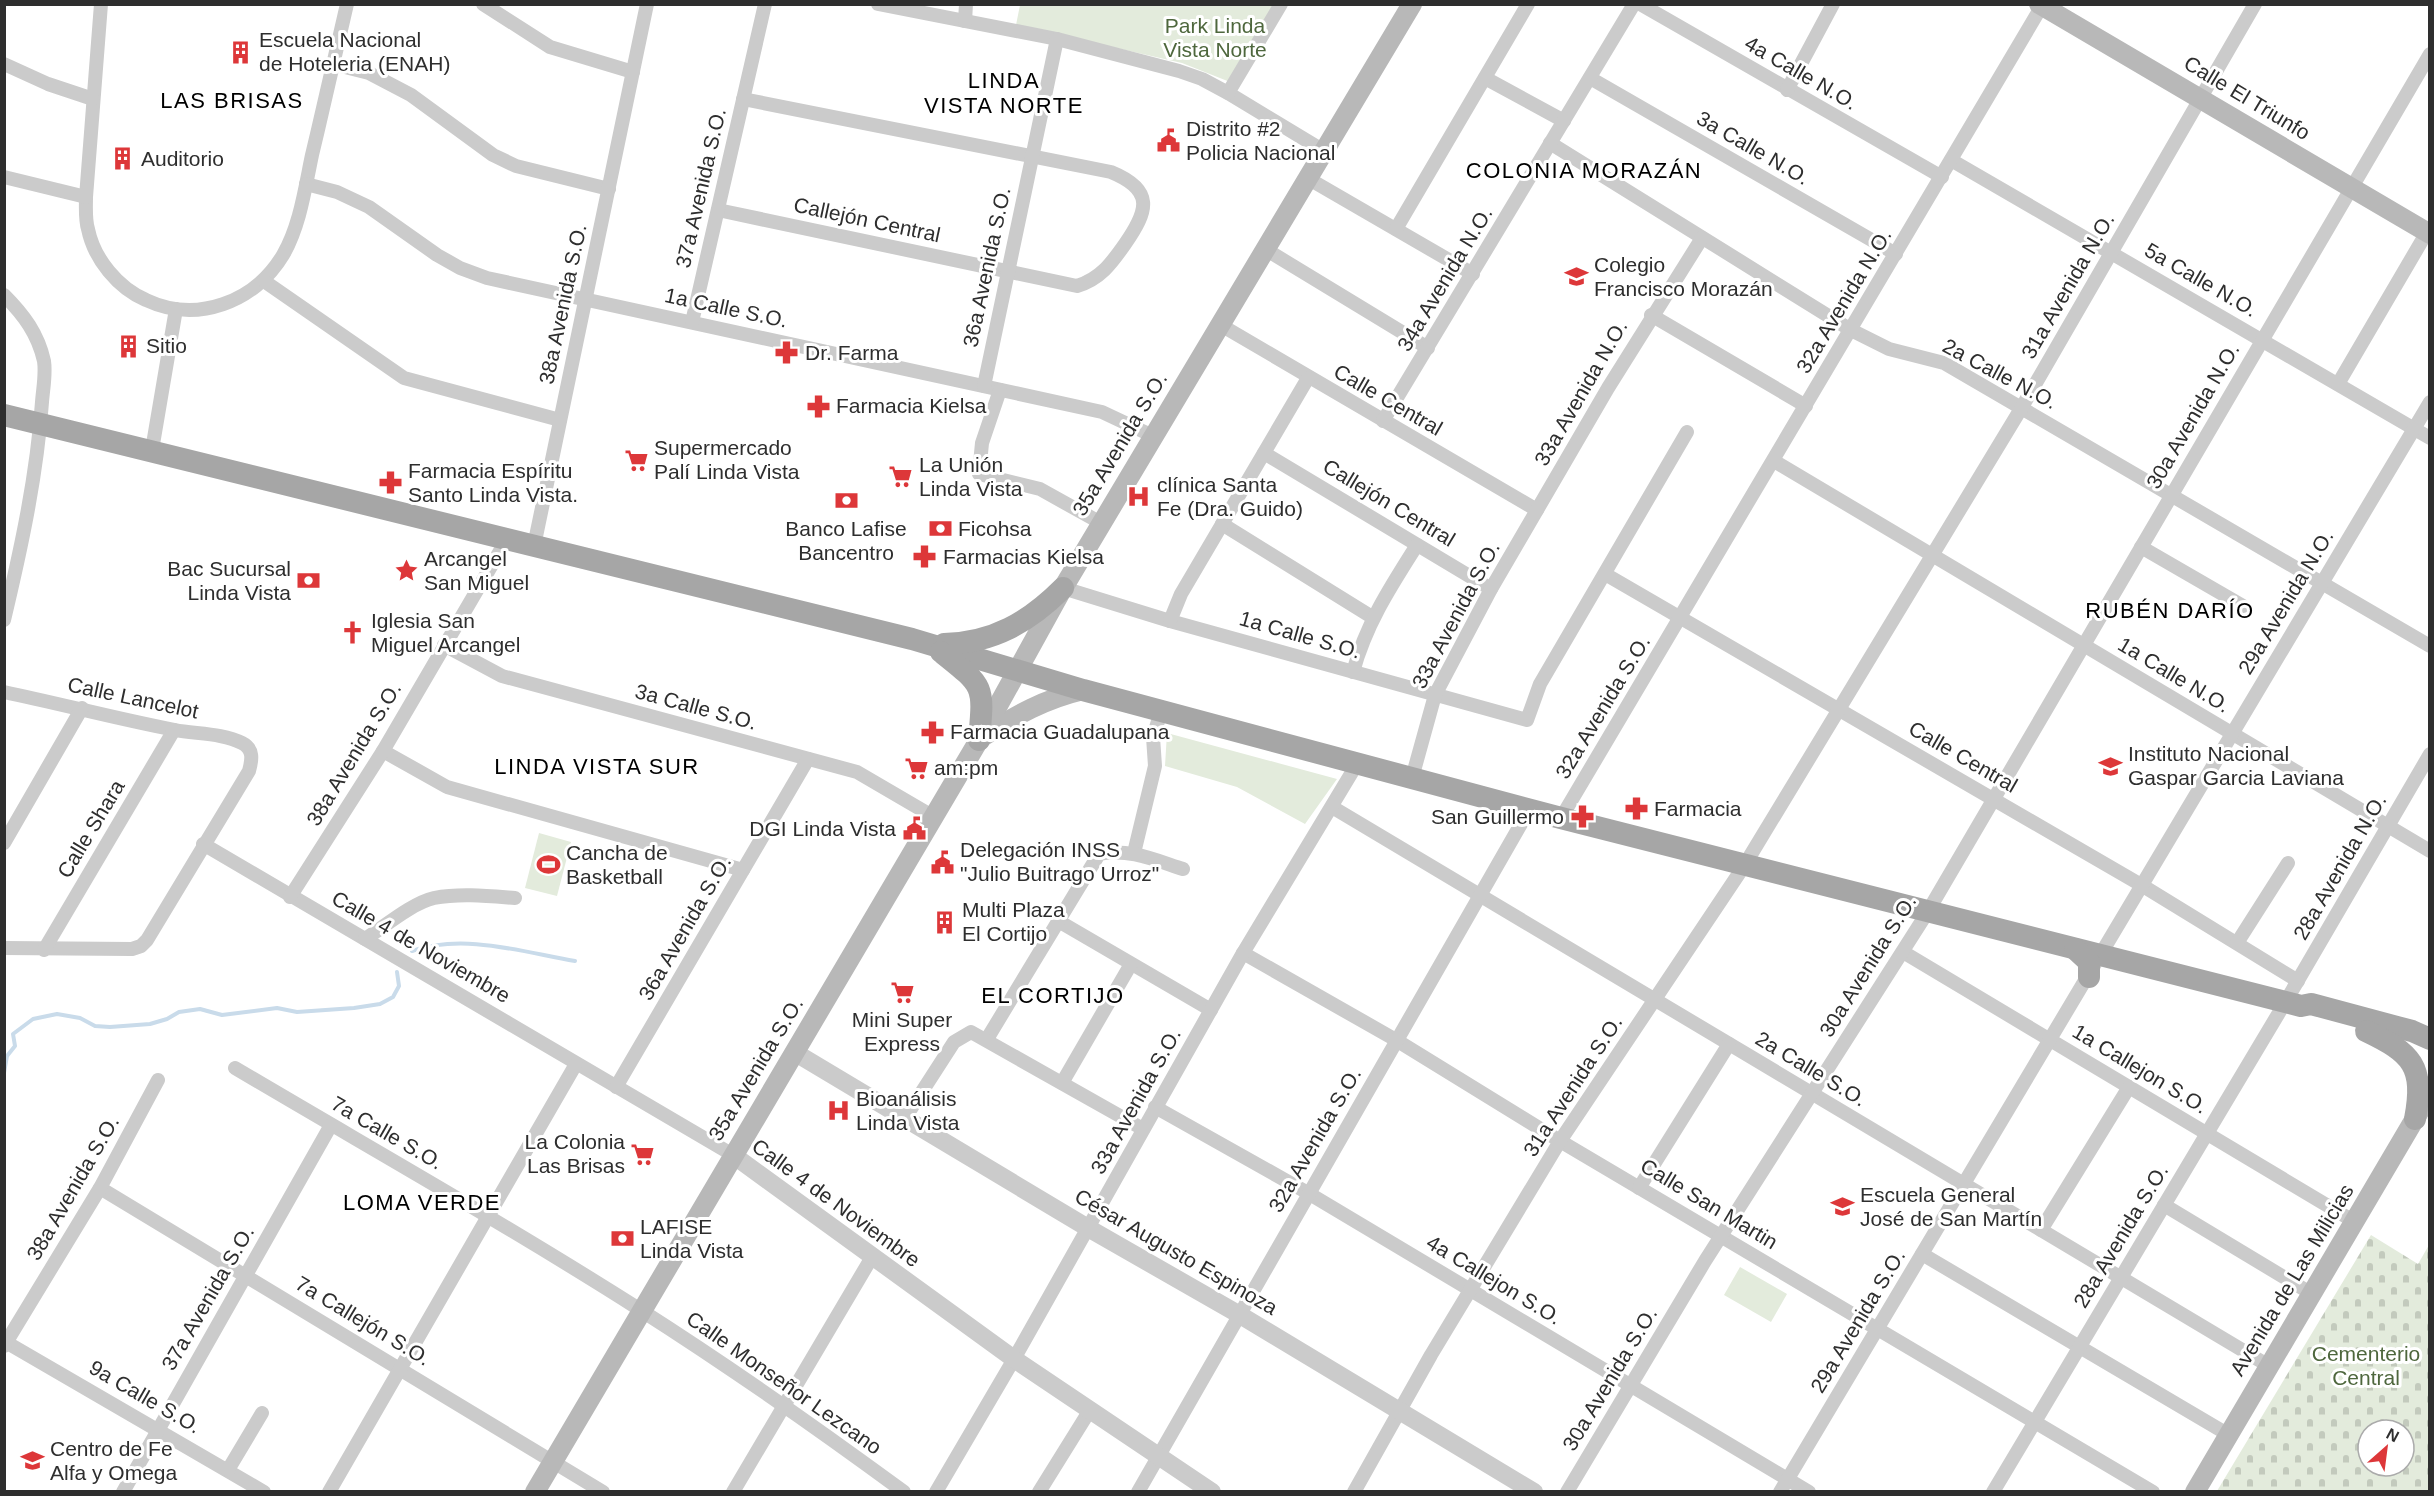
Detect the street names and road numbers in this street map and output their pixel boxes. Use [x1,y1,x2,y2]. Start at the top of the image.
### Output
street label: 4a Calle N.O. [1741,31,1862,114]
street label: Calle El Triunfo [2180,51,2314,144]
street label: 37a Avenida S.O. [671,106,730,270]
street label: 3a Calle N.O. [1693,106,1814,189]
street label: 36a Avenida S.O. [958,185,1015,349]
street label: Callejón Central [792,193,943,246]
street label: 34a Avenida N.O. [1392,202,1497,355]
street label: 31a Avenida N.O. [2017,209,2119,363]
street label: 38a Avenida S.O. [534,222,591,386]
street label: 32a Avenida N.O. [1791,224,1896,377]
street label: 5a Calle N.O. [2141,238,2262,321]
street label: 1a Calle S.O. [663,283,790,332]
street label: 33a Avenida N.O. [1530,316,1632,470]
street label: 2a Calle N.O. [1939,334,2061,413]
street label: 30a Avenida N.O. [2142,339,2244,493]
street label: Calle Central [1330,359,1447,440]
street label: 35a Avenida S.O. [1068,368,1171,520]
street label: Callejón Central [1319,454,1459,551]
street label: 29a Avenida N.O. [2233,525,2338,678]
street label: 33a Avenida S.O. [1407,537,1504,692]
street label: 1a Calle S.O. [1237,606,1363,663]
street label: 32a Avenida S.O. [1551,631,1654,783]
street label: 1a Calle N.O. [2114,632,2234,717]
street label: Calle Lancelot [66,672,201,723]
street label: 38a Avenida S.O. [302,678,405,830]
street label: 3a Calle S.O. [633,679,759,734]
street label: Calle Central [1905,716,2022,797]
street label: Calle Shara [52,776,129,882]
street label: 28a Avenida N.O. [2289,790,2391,944]
street label: 36a Avenida S.O. [634,851,735,1004]
street label: Calle 4 de Noviembre [328,886,514,1007]
street label: 30a Avenida S.O. [1815,890,1921,1041]
street label: 35a Avenida S.O. [704,993,807,1145]
street label: 31a Avenida S.O. [1519,1011,1627,1160]
street label: 1a Callejon S.O. [2069,1019,2212,1118]
street label: 33a Avenida S.O. [1086,1024,1185,1178]
street label: 2a Calle S.O. [1752,1027,1871,1111]
street label: 32a Avenida S.O. [1264,1063,1365,1216]
street label: 7a Calle S.O. [327,1091,447,1174]
street label: 38a Avenida S.O. [22,1111,123,1264]
street label: Calle 4 de Noviembre [748,1134,925,1271]
street label: Calle San Martin [1637,1154,1782,1253]
street label: 28a Avenida S.O. [2069,1160,2172,1312]
street label: Avenida de Las Milicias [2225,1180,2358,1380]
street label: César Augusto Espinoza [1071,1184,1282,1319]
street label: 37a Avenida S.O. [157,1221,258,1374]
street label: 4a Callejon S.O. [1423,1230,1566,1329]
street label: 29a Avenida S.O. [1806,1245,1909,1397]
street label: 7a Callejón S.O. [292,1271,435,1370]
street label: 30a Avenida S.O. [1558,1303,1661,1455]
street label: Calle Monseñor Lezcano [683,1307,886,1459]
street label: 9a Calle S.O. [85,1355,205,1438]

